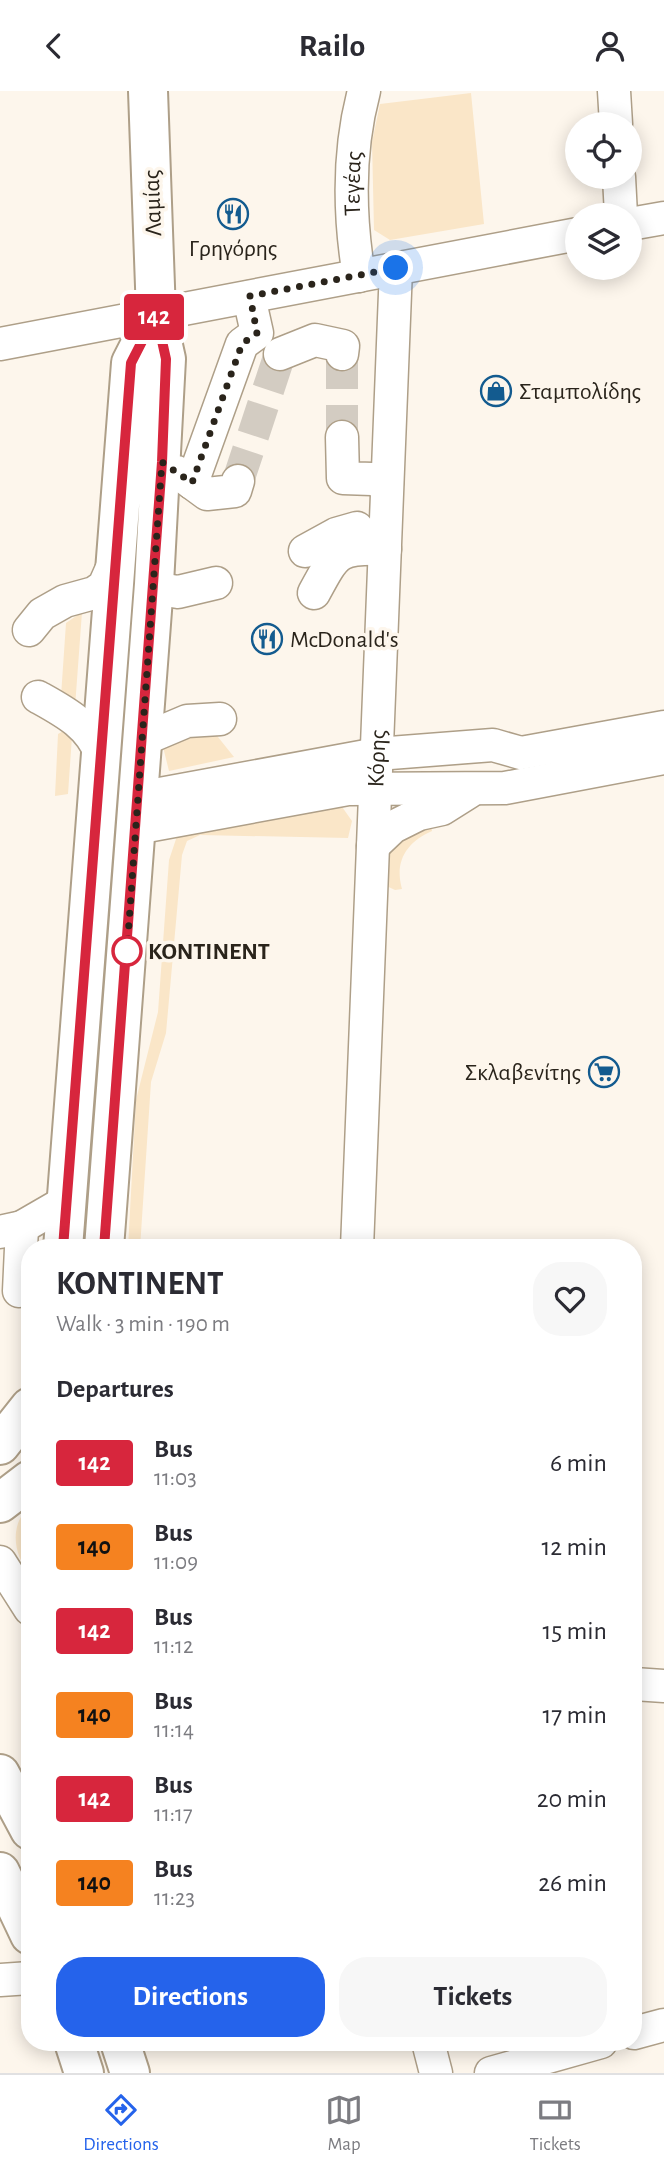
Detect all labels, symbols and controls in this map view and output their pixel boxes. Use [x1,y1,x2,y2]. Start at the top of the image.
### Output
icon: back [35,27,73,65]
icon: person [591,27,629,65]
text: Railo [299,30,365,62]
map controls [565,112,642,280]
button: locate [565,112,642,189]
street label: Τεγέας [341,150,366,216]
street label: Λαμίας [140,169,166,237]
restaurant icon: Γρηγόρης [216,197,250,231]
button: layers [565,203,642,280]
place label: Γρηγόρης [189,237,277,261]
your location [378,250,413,285]
line badge: 142 [114,294,194,340]
text: 142 [138,305,170,329]
shop icon: Σταμπολίδης [479,374,513,408]
place label: Σταμπολίδης [519,380,641,404]
restaurant icon: McDonald's [250,622,284,656]
place label: McDonald's [290,628,399,652]
street label: Κόρης [364,729,391,788]
marker: ΚΟΝΤΙΝΕΝΤ [112,936,142,966]
place label: ΚΟΝΤΙΝΕΝΤ [148,940,270,964]
supermarket icon: Σκλαβενίτης [587,1055,621,1089]
place label: Σκλαβενίτης [465,1061,581,1085]
button: heart [533,1262,607,1336]
text: ΚΟΝΤΙΝΕΝΤ [56,1268,224,1301]
text: Walk · 3 min · 190 m [56,1313,230,1336]
text: Departures [56,1376,174,1402]
text: Bus [154,1436,193,1462]
text: 6 min [550,1450,607,1476]
text: 142 [78,1451,111,1475]
text: 11:03 [154,1467,197,1490]
text: Bus [154,1520,193,1546]
text: 12 min [541,1534,607,1560]
text: 140 [78,1535,111,1559]
text: 11:09 [154,1551,198,1574]
text: Bus [154,1604,193,1630]
text: 15 min [542,1618,607,1644]
text: 142 [78,1619,111,1643]
text: 11:12 [154,1635,193,1658]
text: Bus [154,1688,193,1714]
text: 17 min [542,1702,607,1728]
text: 140 [78,1703,111,1727]
text: 11:14 [154,1719,194,1742]
text: Bus [154,1772,193,1798]
text: 20 min [537,1786,607,1812]
text: 142 [78,1787,111,1811]
text: 11:17 [154,1803,193,1826]
text: Bus [154,1856,193,1882]
text: 26 min [538,1870,607,1896]
text: 140 [78,1871,111,1895]
text: 11:23 [154,1887,195,1910]
button: Directions [56,1957,325,2037]
button: Tickets [339,1957,607,2037]
tab: Directions [83,2091,159,2156]
tab: Map [325,2091,363,2156]
tab: Tickets [529,2091,581,2156]

